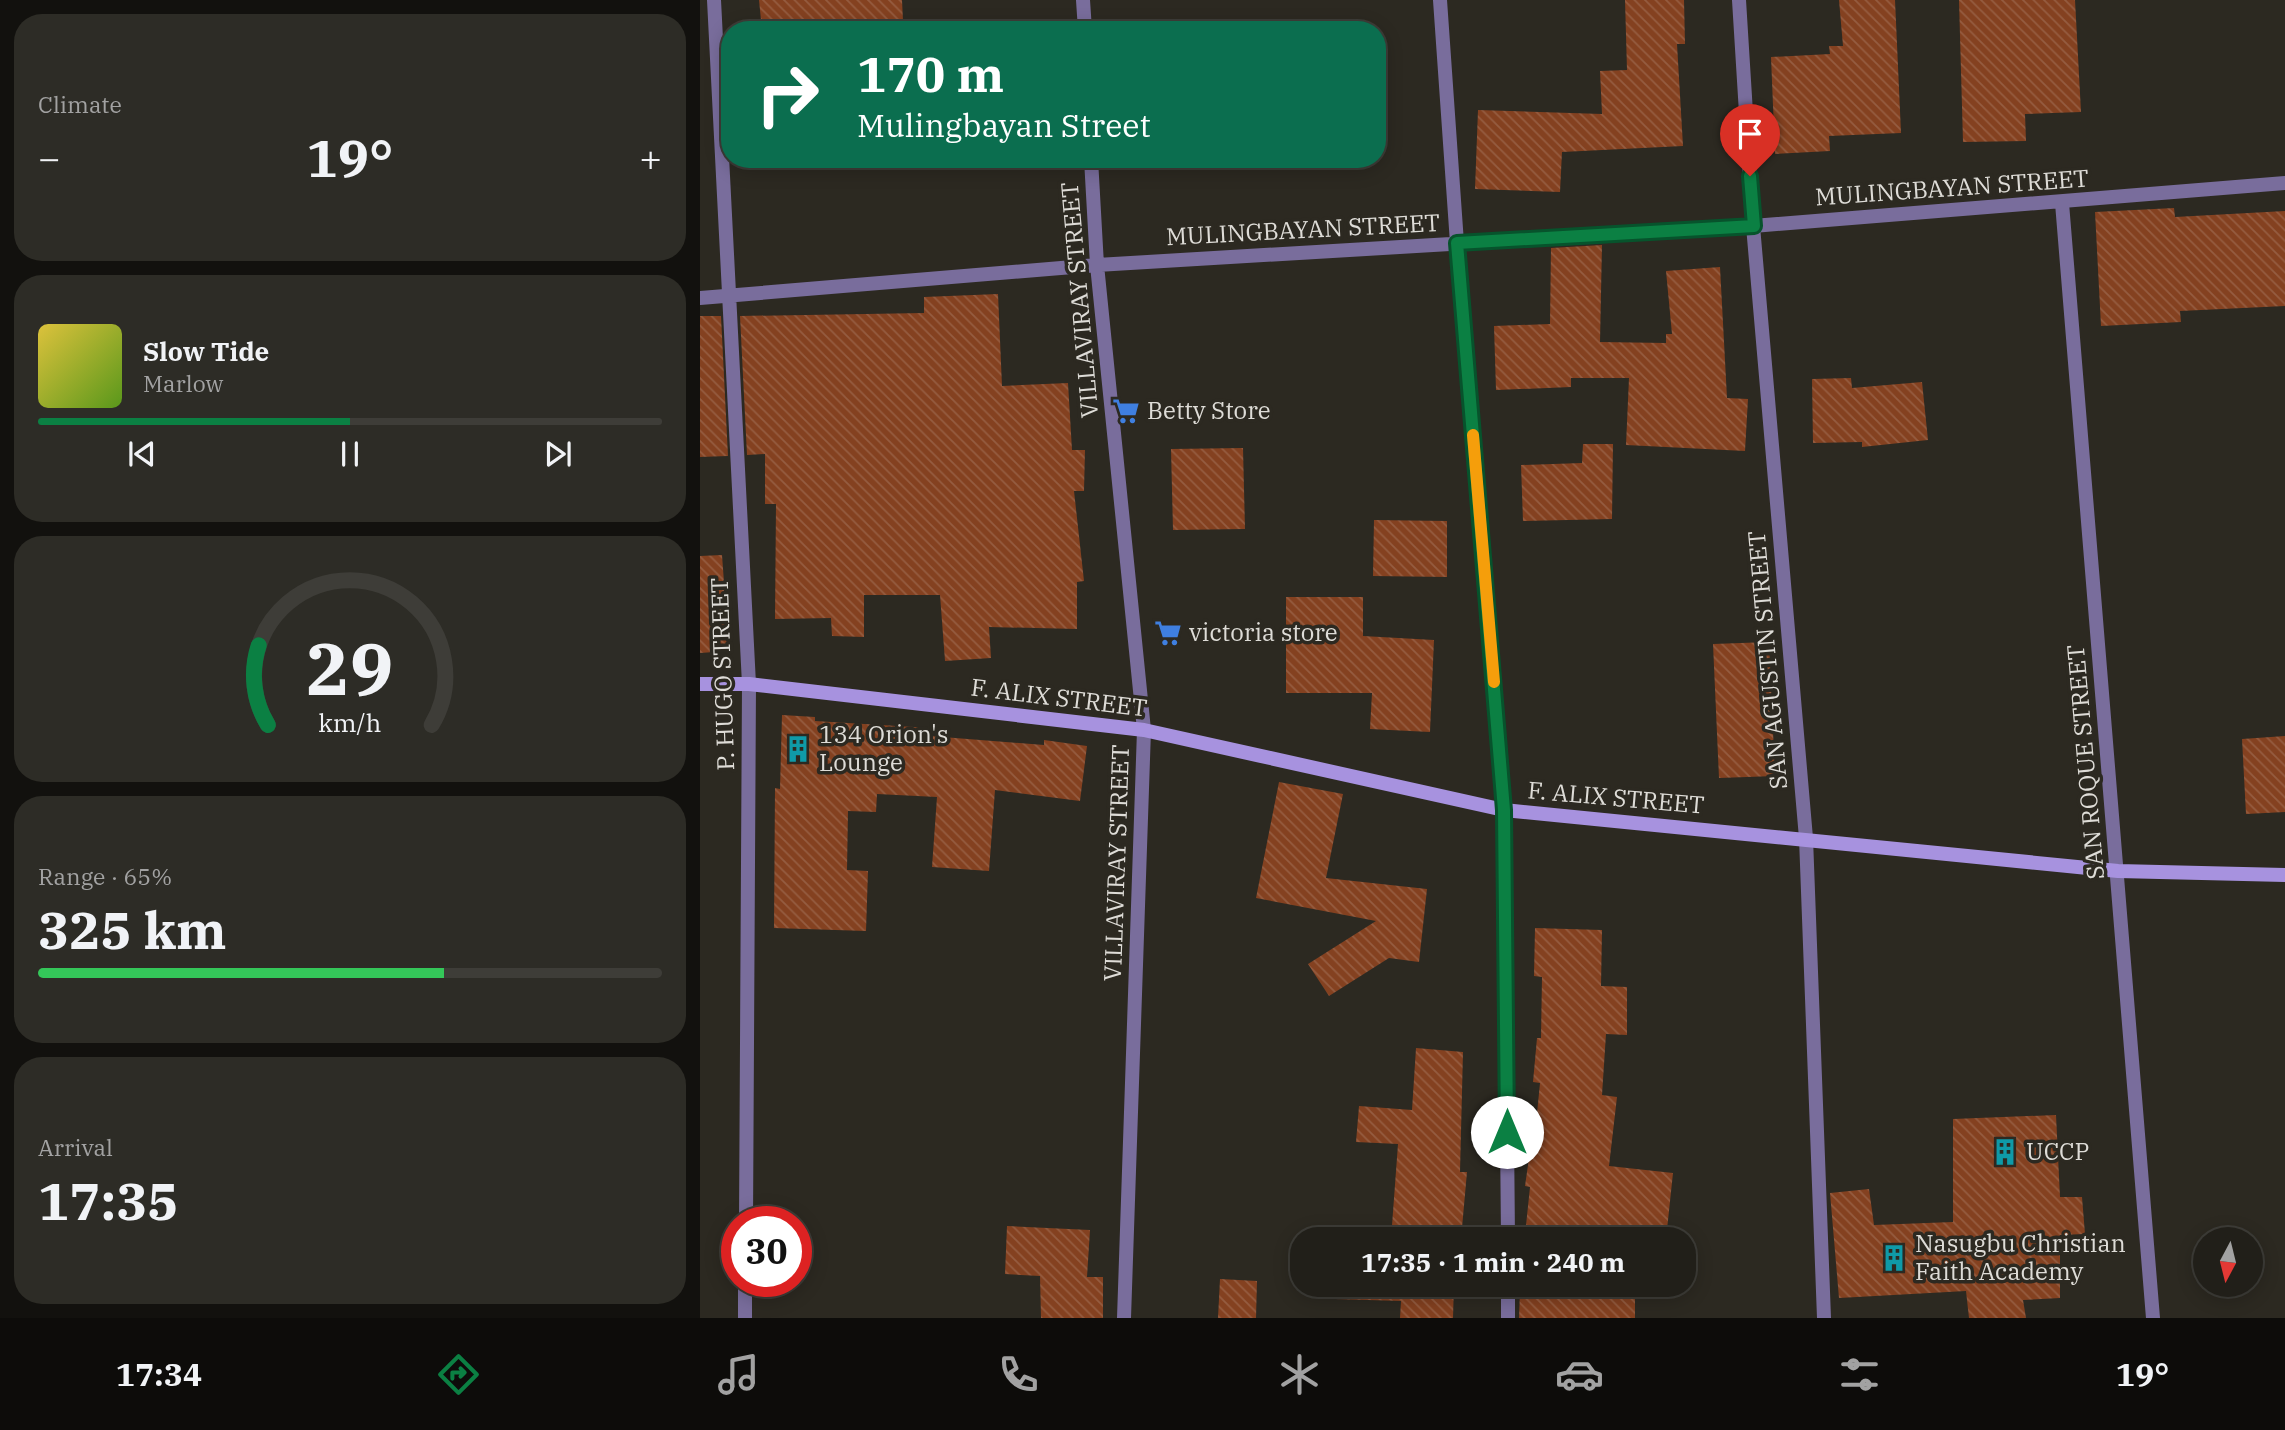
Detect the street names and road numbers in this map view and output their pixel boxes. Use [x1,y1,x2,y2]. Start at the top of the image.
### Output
street label: MULINGBAYAN STREET [1814,161,2090,213]
street label: VILLAVIRAY STREET [1053,181,1105,419]
street label: MULINGBAYAN STREET [1165,206,1441,252]
street label: SAN AGUSTIN STREET [1740,529,1794,791]
street label: P. HUGO STREET [703,577,741,771]
street label: SAN ROQUE STREET [2059,643,2111,881]
street label: F. ALIX STREET [969,670,1149,724]
street label: VILLAVIRAY STREET [1096,744,1136,982]
street label: F. ALIX STREET [1526,773,1706,821]

